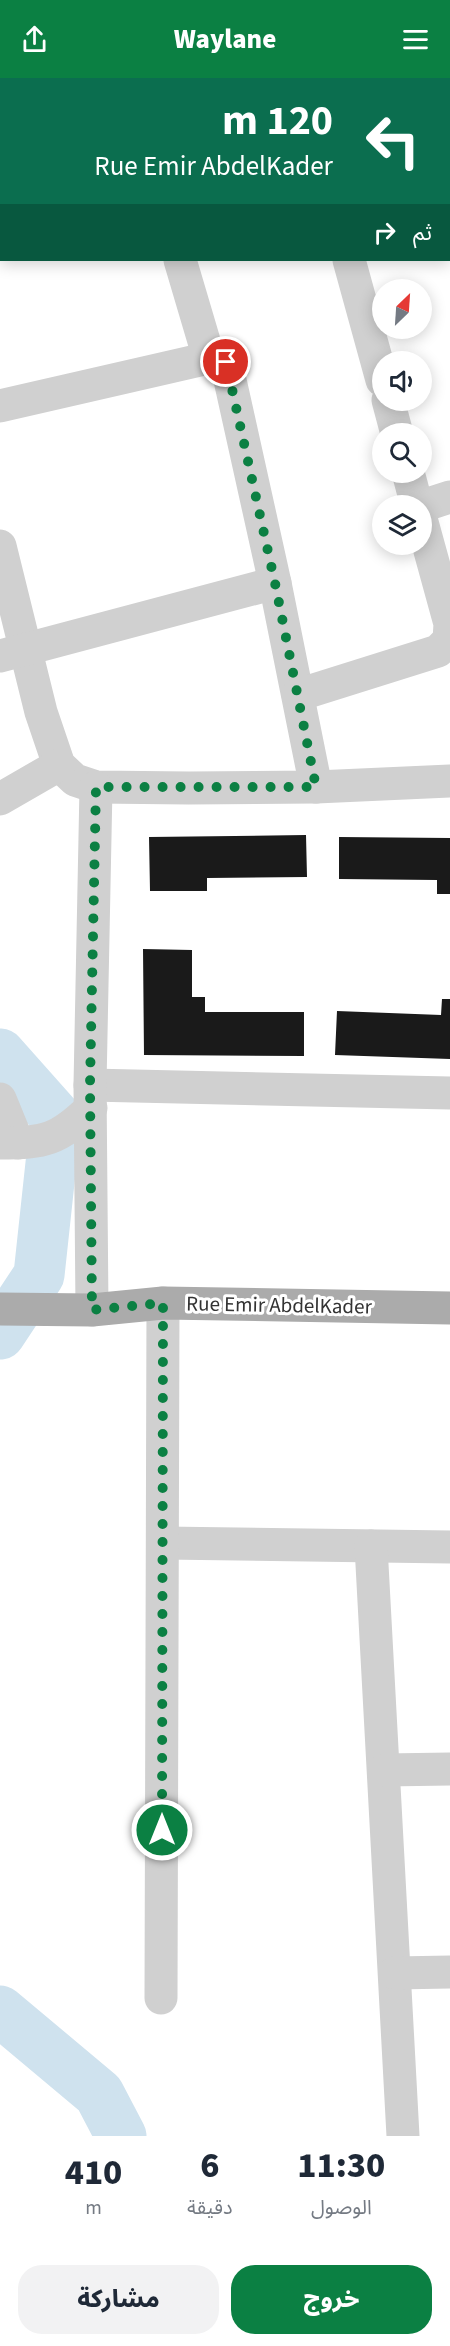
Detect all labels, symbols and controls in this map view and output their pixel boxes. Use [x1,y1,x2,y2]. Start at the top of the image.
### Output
text: Waylane [174,20,276,59]
icon: share [18,23,51,56]
icon: menu [399,23,432,56]
text: 120 m [222,91,333,151]
icon: left [354,102,432,180]
text: Rue Emir AbdelKader [94,147,333,186]
icon: right [368,216,401,249]
text: ثم [413,217,432,249]
north arrow [372,279,432,339]
map controls [372,279,432,555]
pin [200,336,251,387]
icon: arrive [209,345,242,378]
button: sound [372,351,432,411]
button: search [372,423,432,483]
button: layers [372,495,432,555]
street label: Rue Emir AbdelKader [186,1288,373,1322]
position arrow [130,1798,194,1862]
text: 6 [200,2140,219,2191]
text: 11:30 [297,2140,385,2191]
text: 410 [65,2147,122,2198]
text: m [85,2194,102,2222]
text: دقيقة [187,2194,233,2222]
text: الوصول [311,2194,372,2222]
button: مشاركة [18,2265,219,2334]
button: خروج [231,2265,432,2334]

